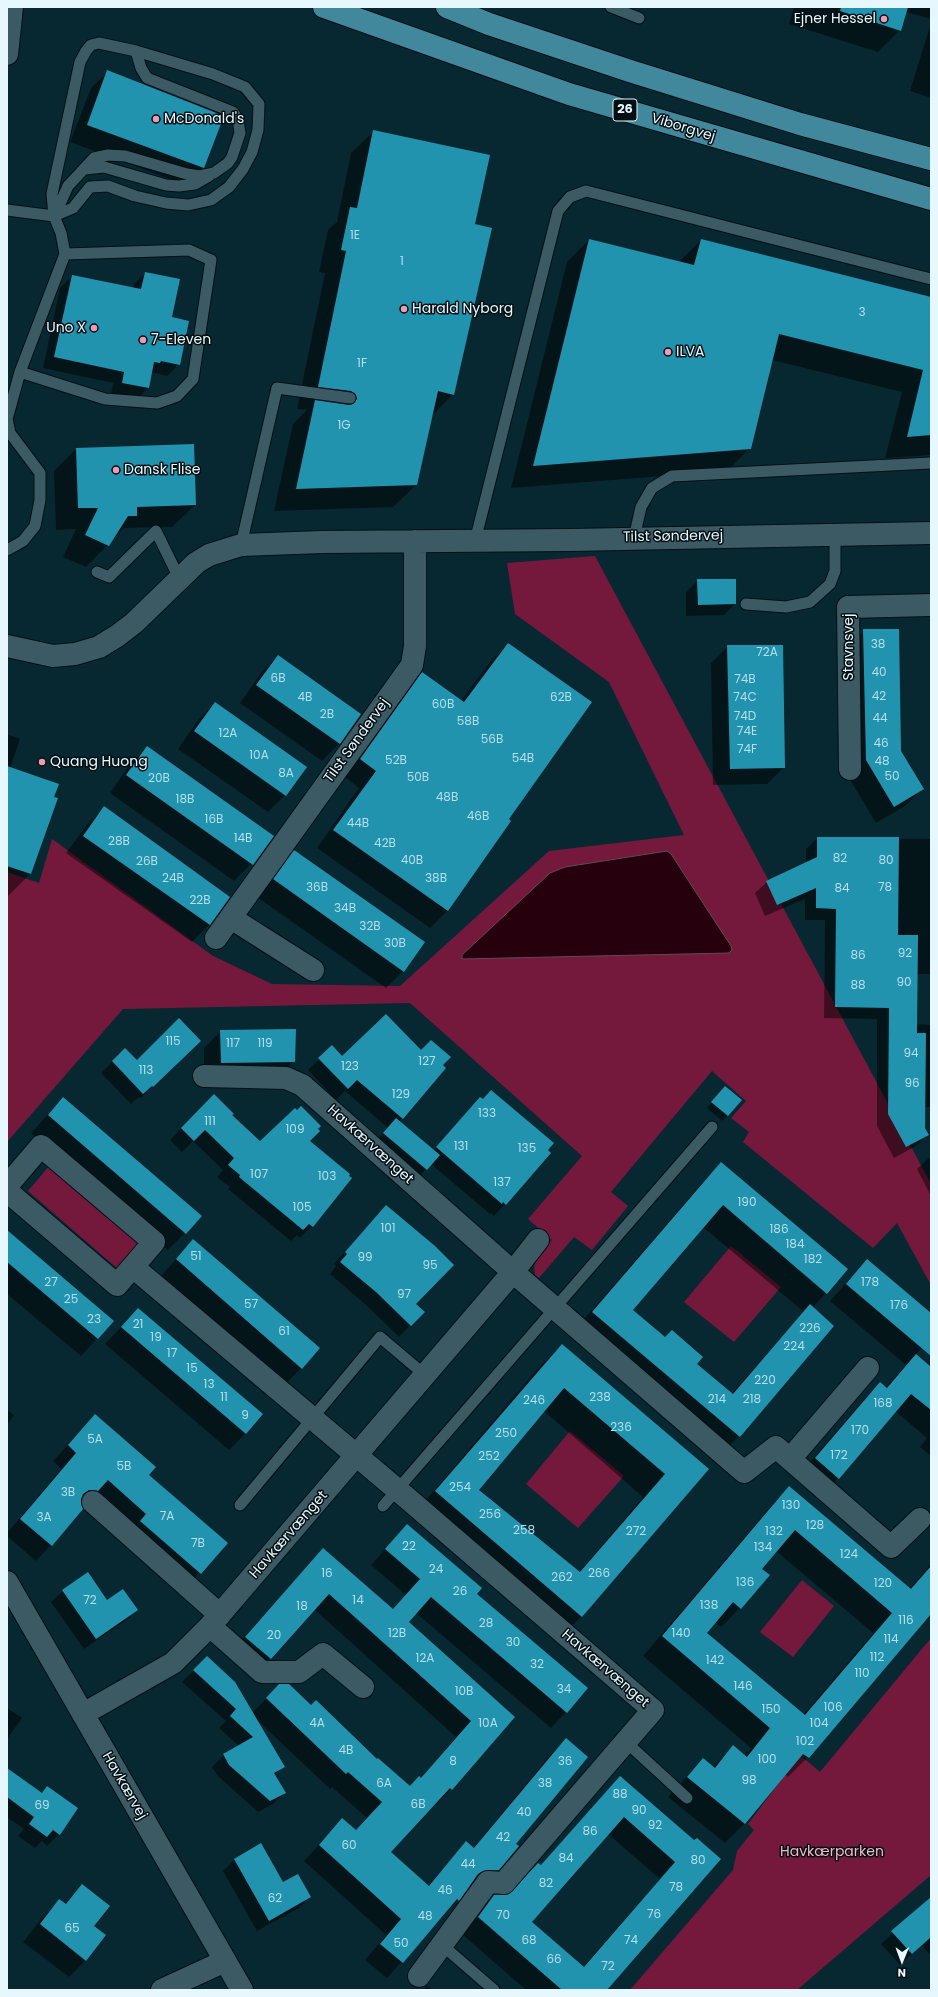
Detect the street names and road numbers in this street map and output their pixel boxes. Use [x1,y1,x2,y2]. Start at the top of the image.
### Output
road number: 26 [613,99,637,121]
street label: Viborgvej [649,110,717,146]
street label: Tilst Søndervej [623,528,723,546]
street label: Stavnsvej [841,614,857,680]
street label: Tilst Søndervej [321,696,393,786]
street label: Havkærvænget [323,1102,417,1188]
street label: Havkærvænget [247,1488,331,1582]
street label: Havkærvænget [558,1627,652,1711]
street label: Havkærvej [98,1749,150,1823]

